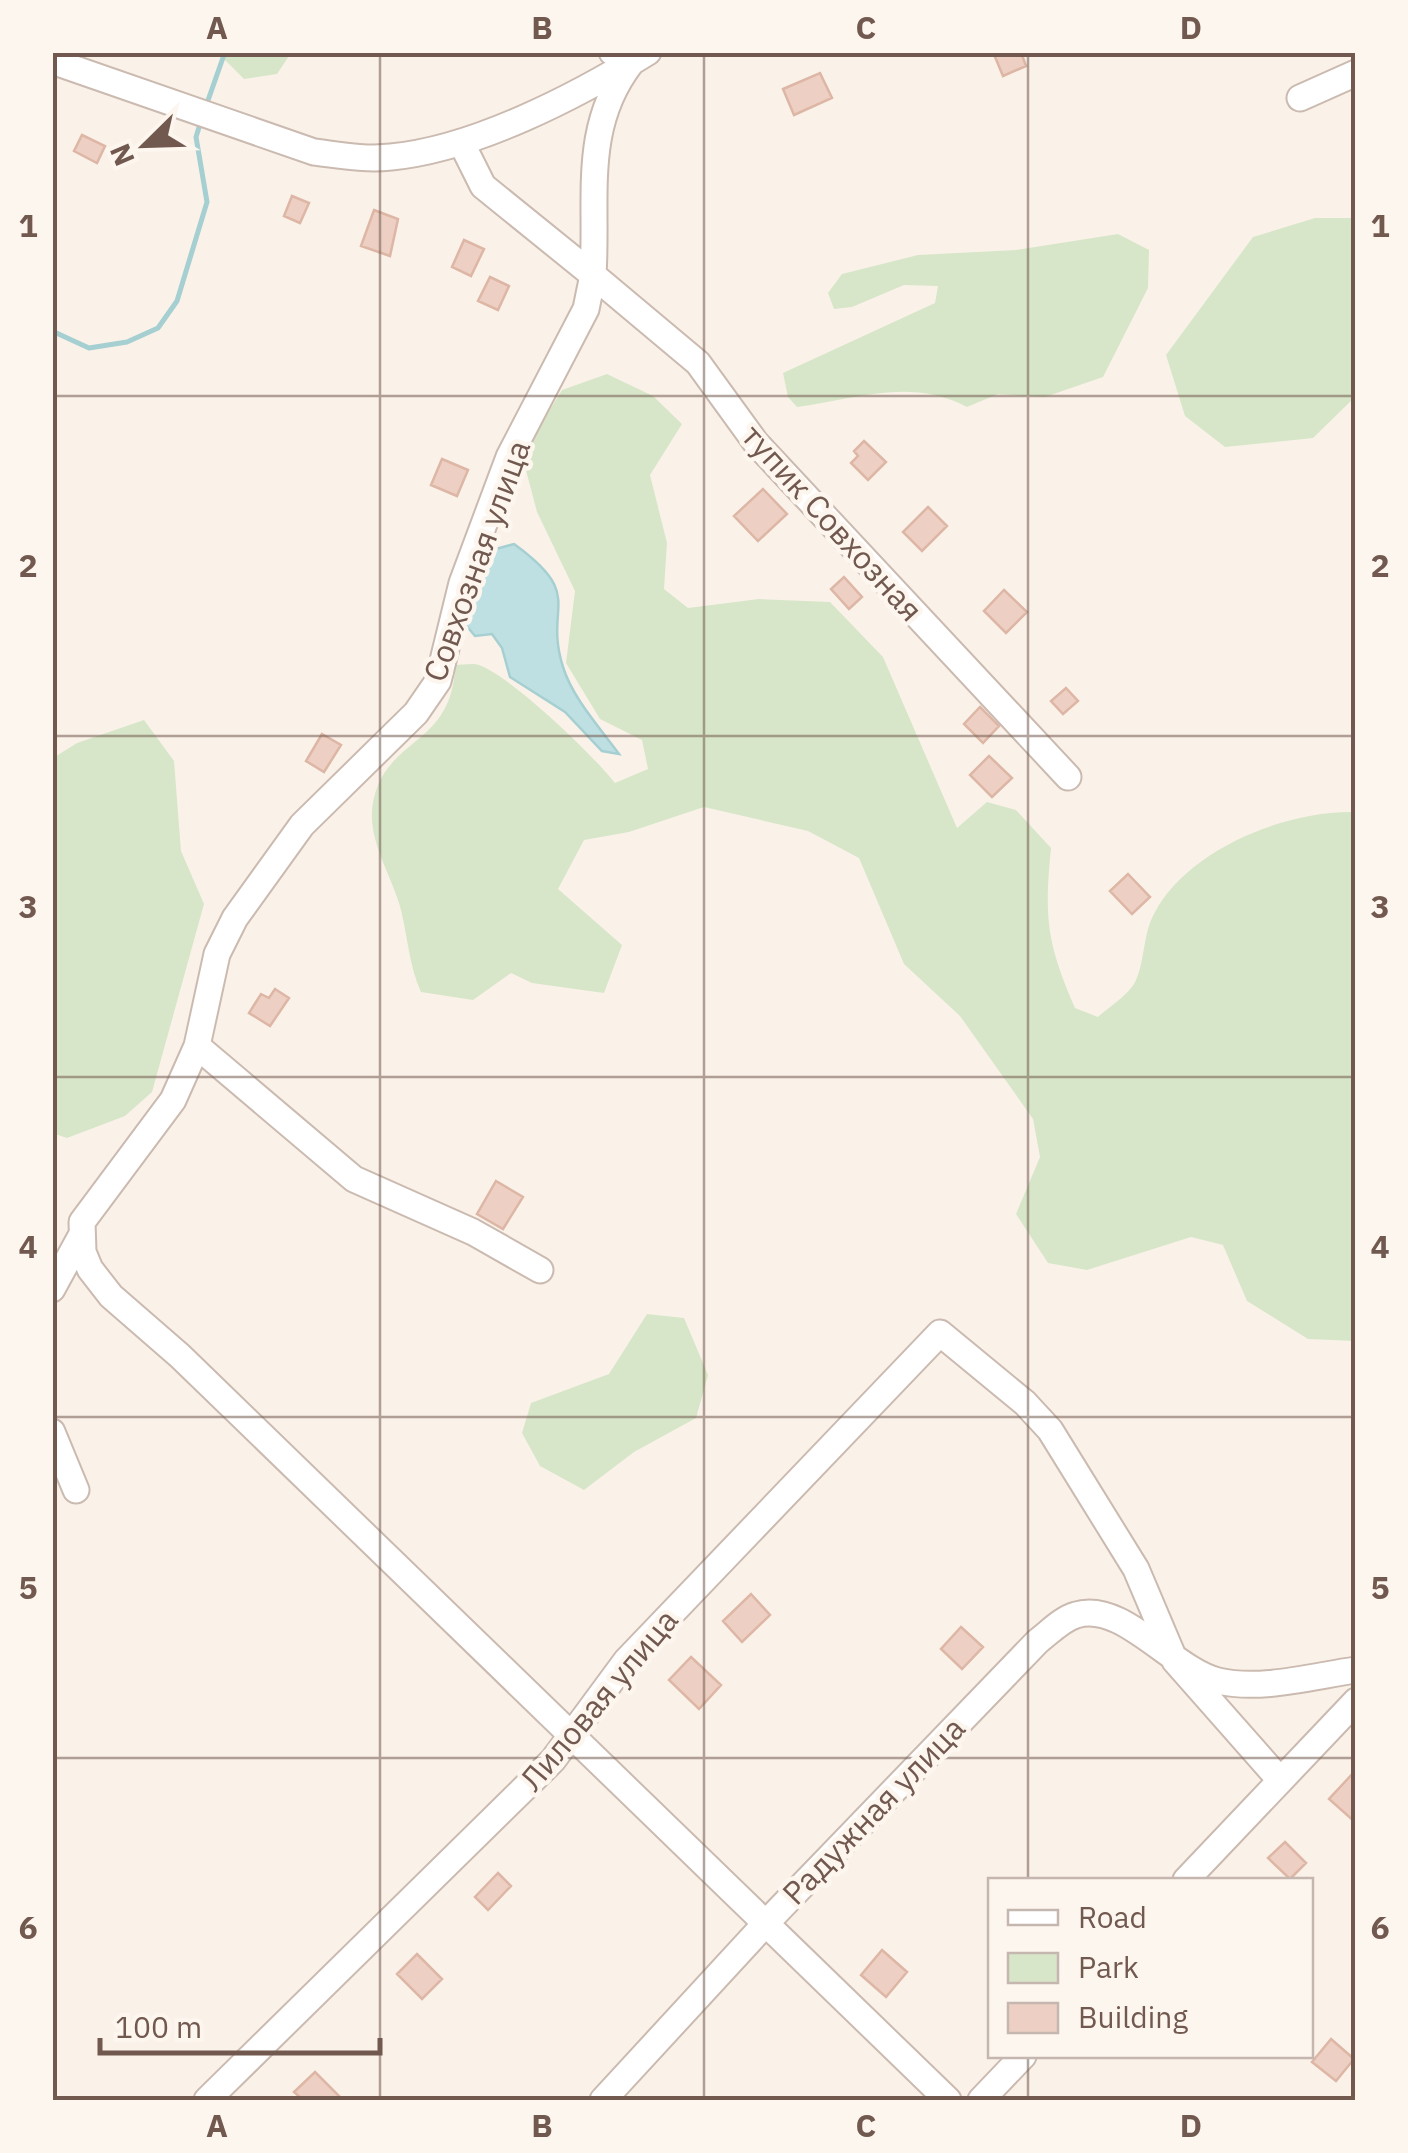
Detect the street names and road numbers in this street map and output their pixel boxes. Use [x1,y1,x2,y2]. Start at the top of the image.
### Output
street label: тупик Совхозная [733,415,932,630]
street label: Совхозная улица [413,434,539,687]
street label: Лиловая улица [510,1600,687,1799]
street label: Радужная улица [773,1707,974,1913]

